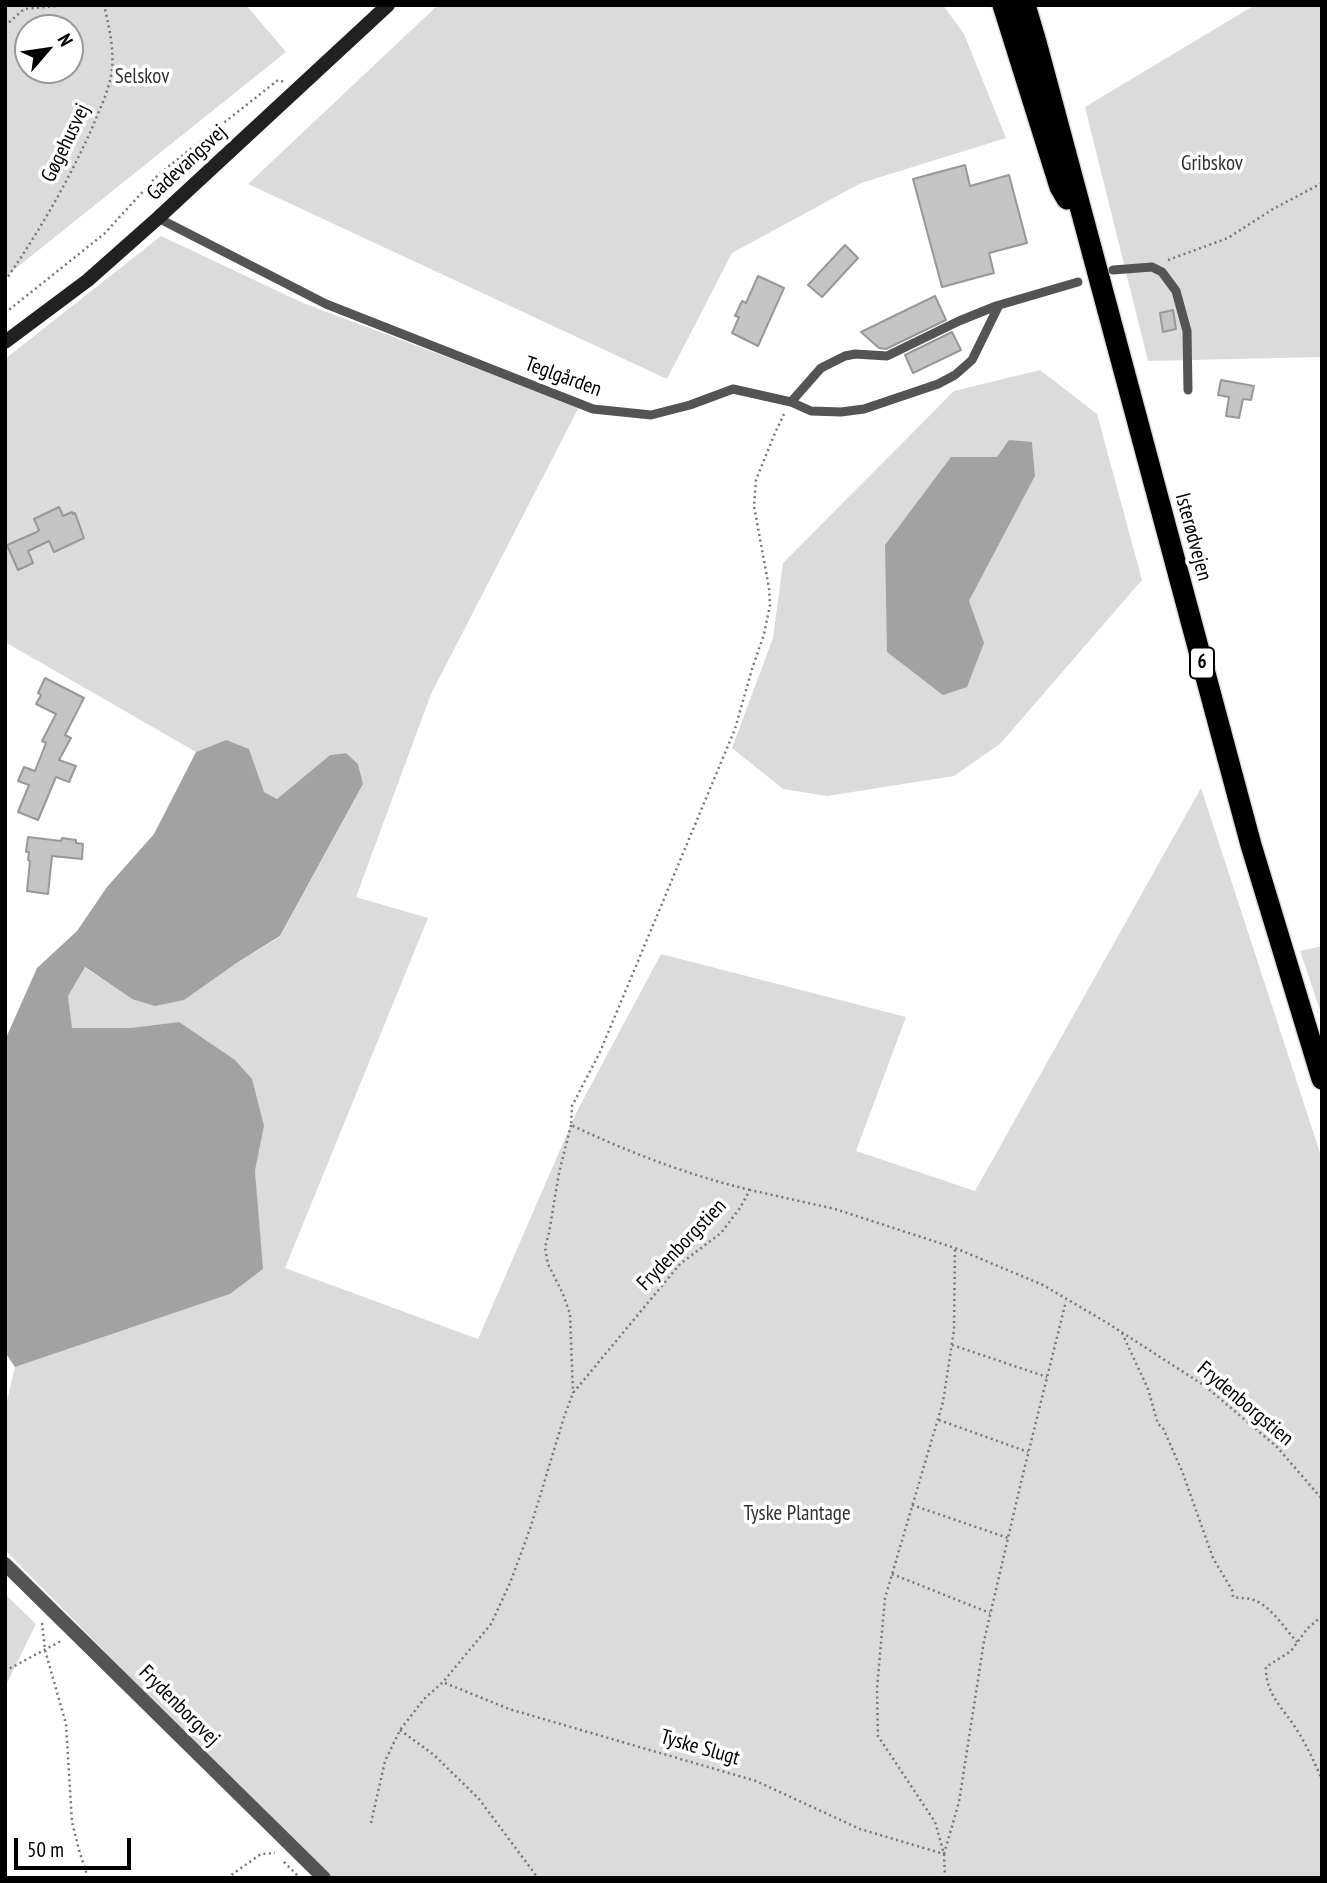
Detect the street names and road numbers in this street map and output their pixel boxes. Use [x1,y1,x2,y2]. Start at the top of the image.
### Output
street label: Gøgehusvej [36,100,96,186]
street label: Gadevangsvej [142,120,232,206]
street label: Teglgården [521,351,605,403]
street label: Isterødvejen [1169,491,1217,583]
road number: 6 [1190,648,1214,678]
street label: Frydenborgstien [632,1194,732,1296]
street label: Frydenborgstien [1192,1357,1298,1451]
street label: Frydenborgvej [133,1660,225,1752]
street label: Tyske Slugt [658,1725,742,1771]

